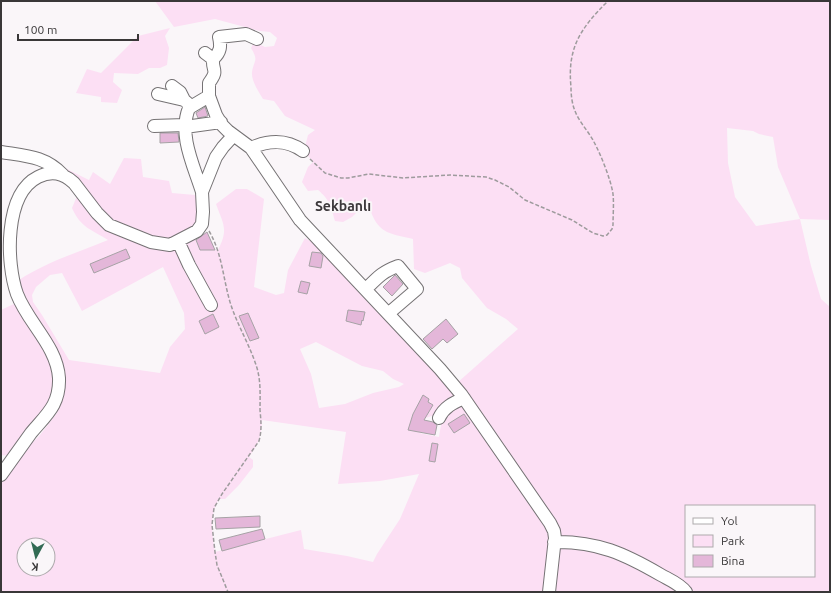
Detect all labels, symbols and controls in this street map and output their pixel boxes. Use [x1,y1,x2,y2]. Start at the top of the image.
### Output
scale bar [18,16,138,42]
text: 100 m [24,23,57,36]
district label: Sekbanlı [315,198,371,214]
legend [685,505,815,577]
text: Yol [721,514,738,527]
text: Park [721,534,745,547]
north arrow [16,537,56,577]
text: Bina [721,554,745,567]
text: K [30,560,39,573]

